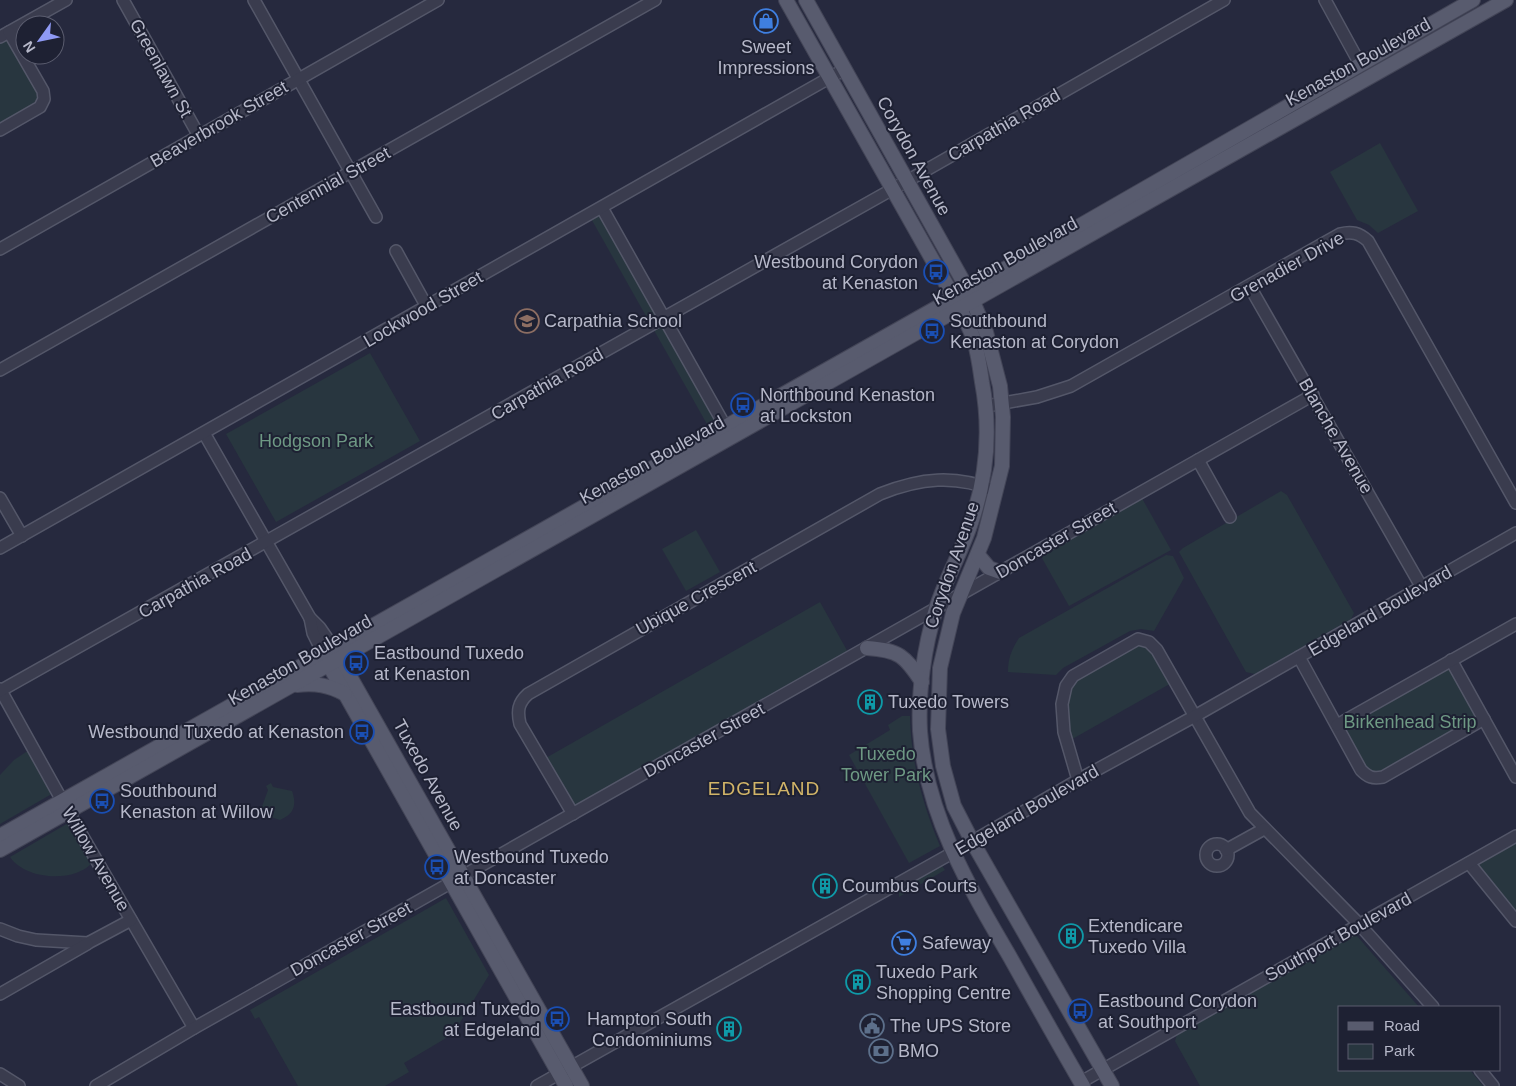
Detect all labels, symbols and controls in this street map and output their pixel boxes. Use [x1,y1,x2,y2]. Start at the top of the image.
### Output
shop icon: Sweet Impressions [753,8,779,34]
street label: Kenaston Boulevard [1282,14,1434,110]
north arrow [15,15,65,65]
street label: Greenlawn St [126,15,196,121]
place label: Sweet Impressions [717,37,815,78]
text: N [20,38,39,56]
street label: Beaverbrook Street [147,77,291,171]
street label: Carpathia Road [944,85,1064,165]
street label: Corydon Avenue [873,93,955,219]
street label: Centennial Street [262,143,394,227]
street label: Kenaston Boulevard [929,213,1081,309]
street label: Grenadier Drive [1227,227,1347,307]
place label: Westbound Corydon at Kenaston [754,252,918,293]
bus stop icon: Westbound Corydon at Kenaston [923,259,949,285]
street label: Lockwood Street [360,267,486,351]
school or university icon: Carpathia School [514,308,540,334]
place label: Carpathia School [544,311,682,331]
place label: Southbound Kenaston at Corydon [950,311,1119,352]
bus stop icon: Southbound Kenaston at Corydon [919,318,945,344]
street label: Carpathia Road [487,344,607,424]
street label: Blanche Avenue [1295,375,1377,497]
place label: Northbound Kenaston at Lockston [760,385,935,426]
bus stop icon: Northbound Kenaston at Lockston [730,392,756,418]
street label: Kenaston Boulevard [576,412,728,508]
park label: Hodgson Park [259,431,374,451]
street label: Doncaster Street [993,498,1119,582]
street label: Corydon Avenue [921,499,983,631]
street label: Carpathia Road [135,544,255,622]
street label: Ubique Crescent [633,557,759,639]
street label: Edgeland Boulevard [1305,562,1455,660]
street label: Kenaston Boulevard [225,611,375,709]
place label: Eastbound Tuxedo at Kenaston [374,643,524,684]
bus stop icon: Eastbound Tuxedo at Kenaston [343,650,369,676]
building icon: Tuxedo Towers [857,689,883,715]
place label: Tuxedo Towers [888,692,1009,712]
street label: Doncaster Street [640,699,768,781]
park label: Birkenhead Strip [1343,712,1477,732]
street label: Tuxedo Avenue [389,716,467,834]
bus stop icon: Westbound Tuxedo at Kenaston [349,719,375,745]
place label: Westbound Tuxedo at Kenaston [88,722,344,742]
park label: Tuxedo Tower Park [841,744,932,785]
street label: Edgeland Boulevard [952,761,1102,859]
district label: EDGELAND [708,778,820,799]
place label: Southbound Kenaston at Willow [120,781,274,822]
bus stop icon: Southbound Kenaston at Willow [89,788,115,814]
street label: Willow Avenue [58,803,134,915]
place label: Westbound Tuxedo at Doncaster [454,847,609,888]
bus stop icon: Westbound Tuxedo at Doncaster [424,854,450,880]
building icon: Coumbus Courts [812,873,838,899]
place label: Coumbus Courts [842,876,977,896]
street label: Southport Boulevard [1261,888,1415,986]
street label: Doncaster Street [287,898,415,980]
place label: Extendicare Tuxedo Villa [1088,916,1187,957]
building icon: Extendicare Tuxedo Villa [1058,923,1084,949]
supermarket icon: Safeway [891,930,917,956]
place label: Safeway [922,933,991,953]
place label: Tuxedo Park Shopping Centre [876,962,1011,1003]
building icon: Tuxedo Park Shopping Centre [845,969,871,995]
place label: Eastbound Corydon at Southport [1098,991,1257,1032]
bus stop icon: Eastbound Corydon at Southport [1067,998,1093,1024]
place label: Eastbound Tuxedo at Edgeland [390,999,540,1040]
bus stop icon: Eastbound Tuxedo at Edgeland [544,1006,570,1032]
legend [1338,1006,1501,1071]
place label: Hampton South Condominiums [587,1009,712,1050]
public building icon: The UPS Store [859,1013,885,1039]
building icon: Hampton South Condominiums [716,1016,742,1042]
place label: The UPS Store [890,1016,1011,1036]
text: Road [1384,1017,1420,1034]
bank icon: BMO [868,1038,894,1064]
place label: BMO [898,1041,939,1061]
text: Park [1384,1042,1415,1059]

